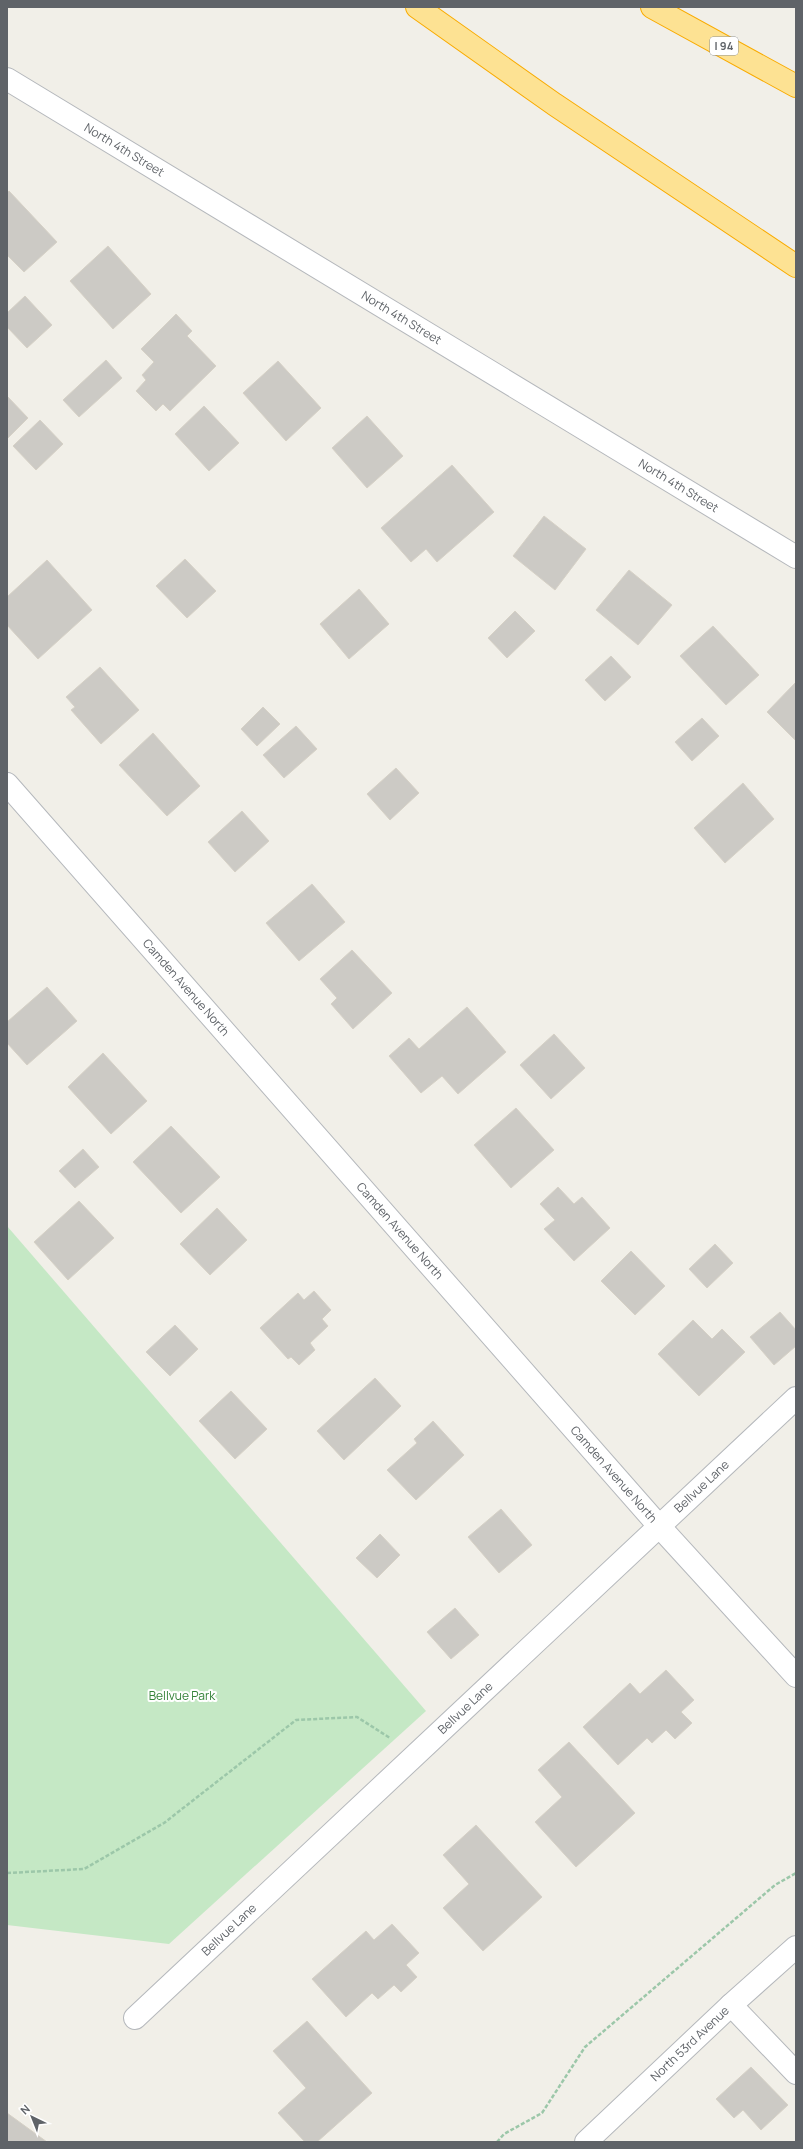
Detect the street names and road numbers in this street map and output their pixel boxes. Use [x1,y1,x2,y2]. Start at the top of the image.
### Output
road number: I 94 [710,37,738,55]
street label: North 4th Street [81,119,168,180]
street label: North 4th Street [358,287,445,348]
street label: North 4th Street [635,455,722,516]
street label: Camden Avenue North [139,935,234,1039]
street label: Camden Avenue North [353,1178,447,1283]
street label: Camden Avenue North [567,1422,661,1526]
street label: Bellvue Lane [670,1456,733,1516]
street label: Bellvue Lane [434,1678,496,1738]
street label: Bellvue Lane [198,1899,260,1959]
street label: North 53rd Avenue [647,2002,733,2085]

